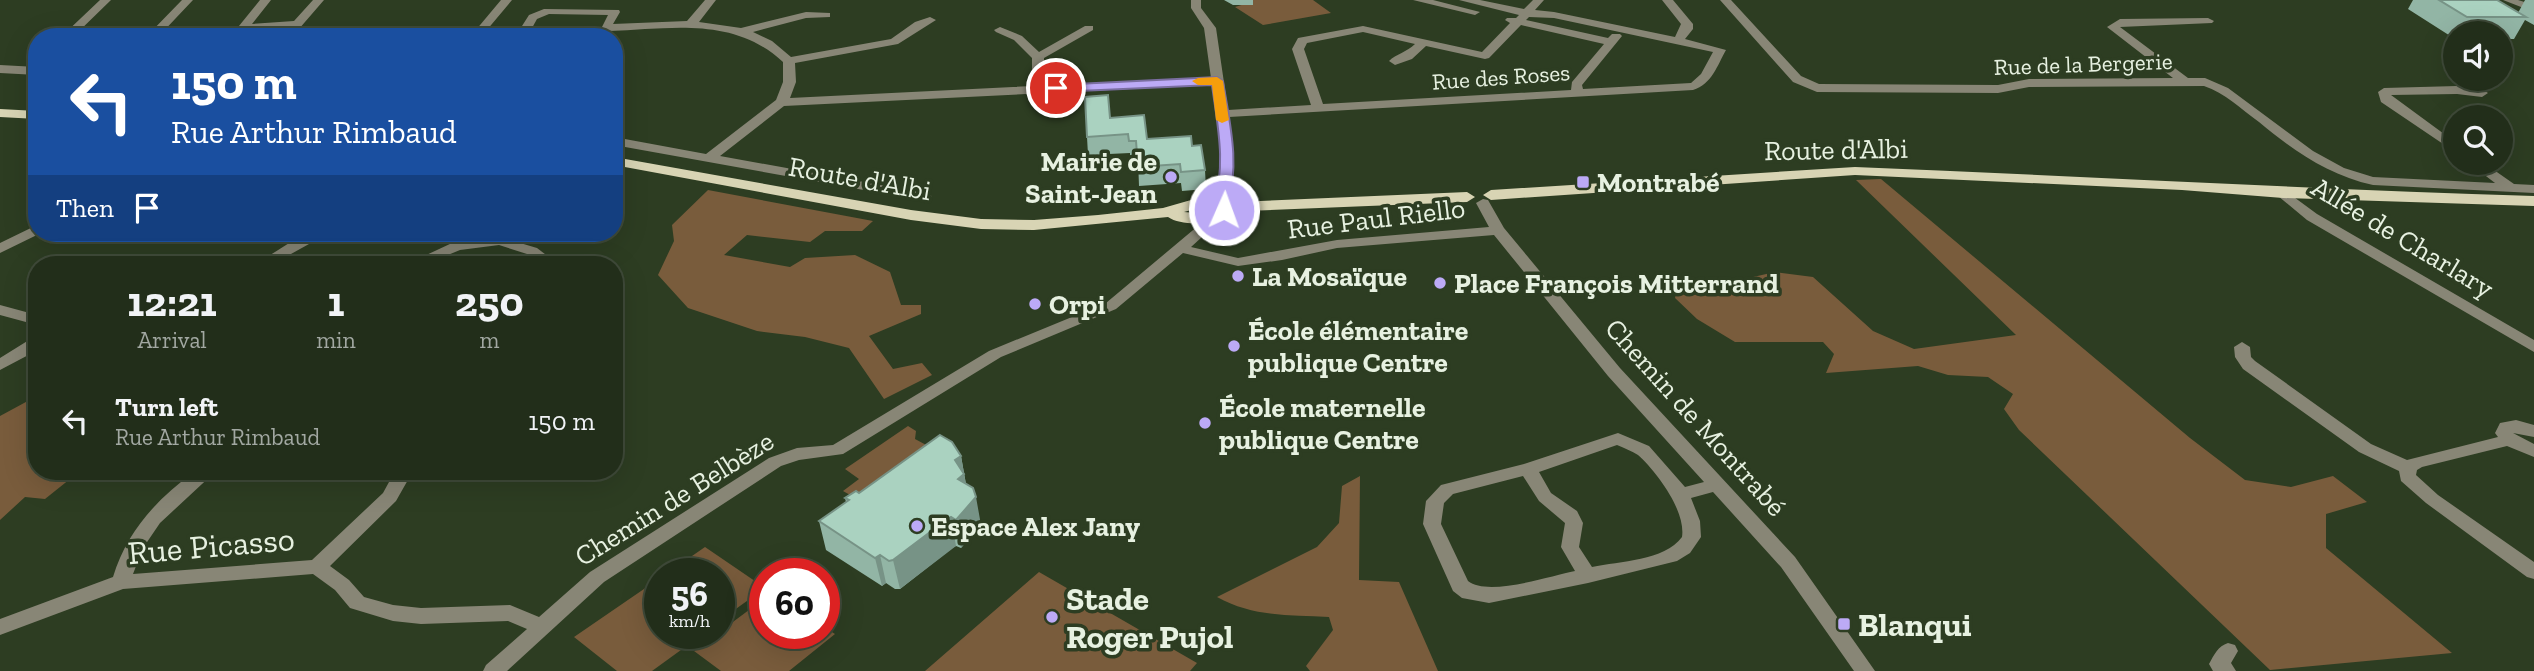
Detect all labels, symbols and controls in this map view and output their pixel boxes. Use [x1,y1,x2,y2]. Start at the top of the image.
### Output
map controls [2443,21,2513,175]
button: sound [2443,21,2513,91]
street label: Rue de la Bergerie [1993,47,2173,81]
text: 150 m [171,53,297,112]
icon: left [56,56,147,147]
pin [1026,58,1086,118]
street label: Rue des Roses [1431,58,1571,96]
icon: arrive [1037,69,1075,107]
button: search [2443,105,2513,175]
text: Rue Arthur Rimbaud [171,113,457,151]
street label: Route d'Albi [1764,132,1908,167]
place label: Mairie de Saint-Jean [1025,145,1157,210]
street label: Route d'Albi [786,150,934,207]
place label: Montrabé [1597,166,1720,199]
marker: Mairie de Saint-Jean [1163,169,1179,185]
street label: Allée de Charlary [2306,170,2500,305]
position arrow [1187,173,1261,247]
marker: Montrabé [1575,174,1591,190]
icon: arrive [128,189,166,227]
street label: Rue Paul Riello [1285,191,1467,246]
text: Then [56,192,114,224]
place label: La Mosaïque [1252,260,1407,293]
place label: Place François Mitterrand [1454,267,1779,300]
marker: La Mosaïque [1230,268,1246,284]
marker: Place François Mitterrand [1432,275,1448,291]
text: 12:21 [127,276,217,327]
text: 1 [327,276,344,327]
text: 250 [455,276,524,327]
place label: Orpi [1049,288,1106,321]
marker: Orpi [1027,296,1043,312]
street label: Chemin de Montrabé [1598,312,1793,523]
place label: École élémentaire publique Centre [1248,314,1468,379]
text: Arrival [137,326,207,354]
text: min [316,326,356,354]
text: m [479,326,499,354]
marker: École élémentaire publique Centre [1226,338,1242,354]
text: Turn left [115,391,218,423]
place label: École maternelle publique Centre [1219,391,1425,456]
icon: left [56,402,94,440]
text: 150 m [528,405,595,437]
marker: École maternelle publique Centre [1197,415,1213,431]
text: Rue Arthur Rimbaud [115,423,320,451]
street label: Chemin de Belbèze [569,424,780,573]
place label: Espace Alex Jany [931,510,1140,543]
marker: Espace Alex Jany [909,518,925,534]
street label: Rue Picasso [126,519,296,572]
speed limit sign: 60 [749,558,840,649]
text: 56 [671,573,708,615]
place label: Stade Roger Pujol [1066,579,1233,656]
place label: Blanqui [1858,605,1972,644]
marker: Stade Roger Pujol [1044,609,1060,625]
text: km/h [669,610,710,632]
marker: Blanqui [1836,616,1852,632]

